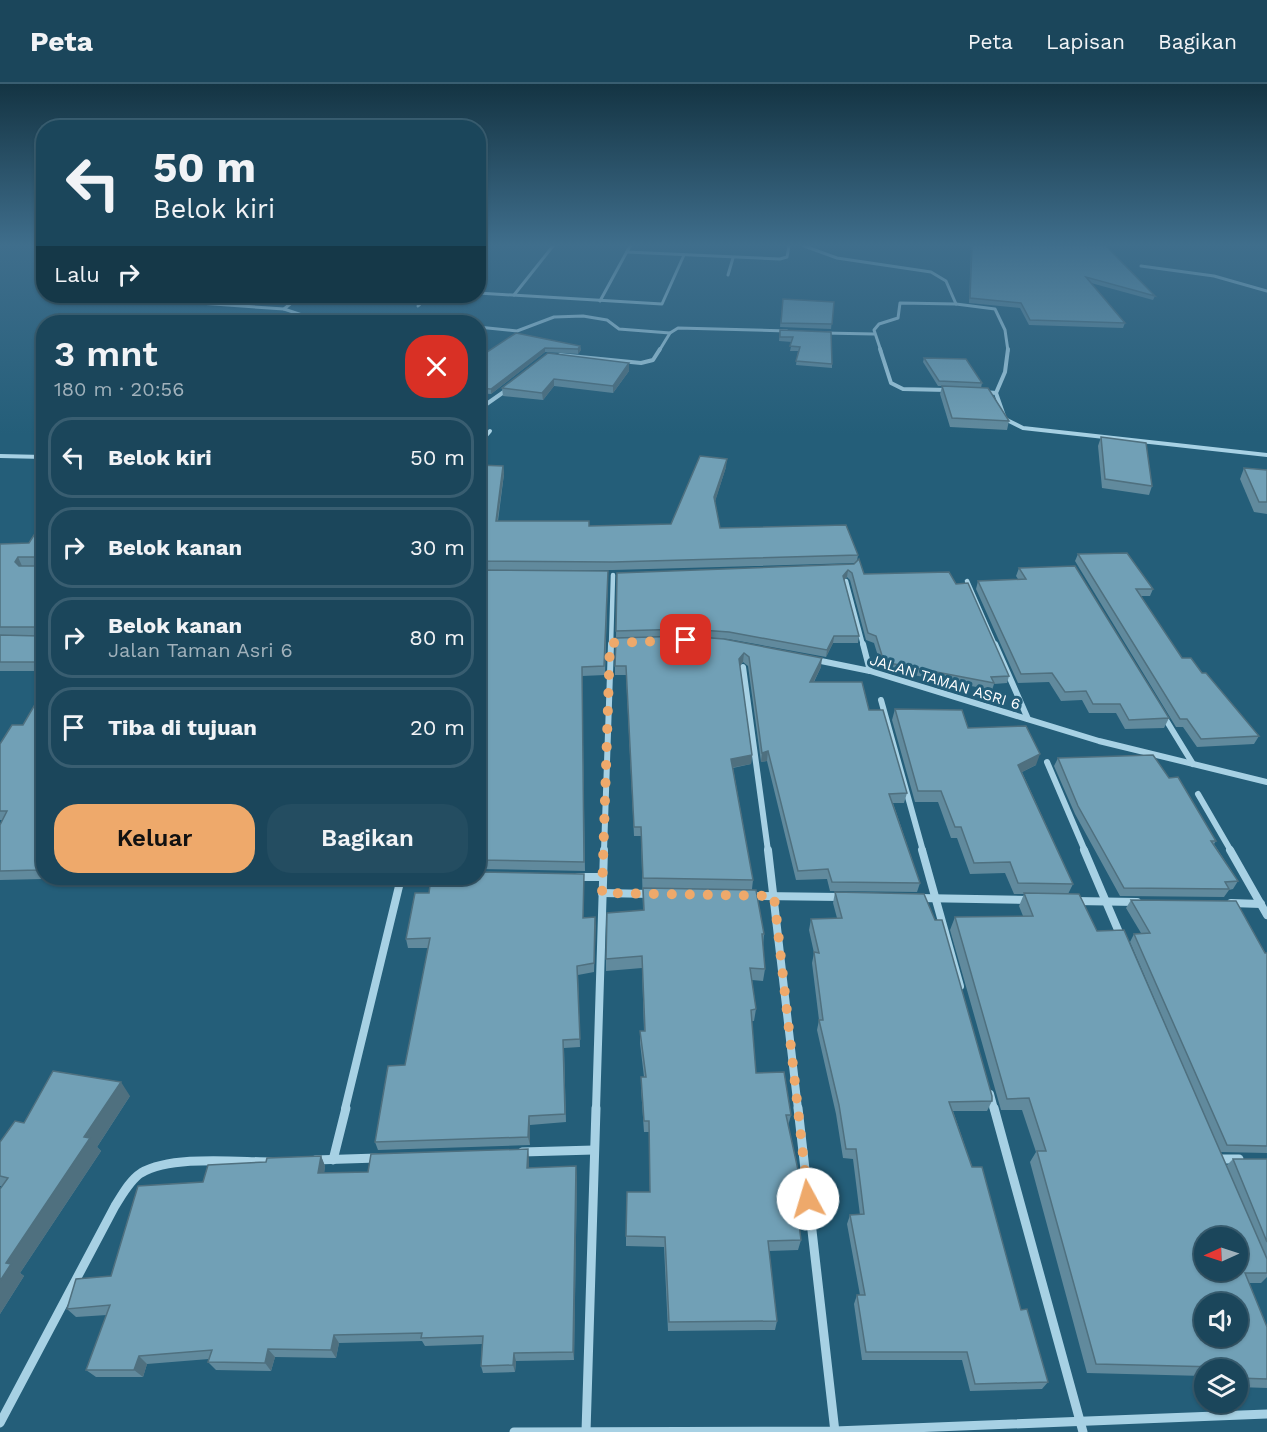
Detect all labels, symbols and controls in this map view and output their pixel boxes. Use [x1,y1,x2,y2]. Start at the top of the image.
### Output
text: Peta [30,25,93,58]
text: Peta [968,29,1013,54]
text: Lapisan [1046,29,1125,54]
text: Bagikan [1158,29,1237,54]
text: 50 m [153,143,256,192]
icon: left [54,144,132,222]
text: Belok kiri [153,193,275,225]
icon: right [112,258,145,291]
text: Lalu [54,262,100,287]
text: 3 mnt [54,333,158,375]
button: close [405,335,468,398]
text: 180 m · 20:56 [54,377,184,401]
icon: left [57,441,90,474]
text: Belok kiri [108,445,212,470]
text: 50 m [410,445,465,470]
icon: right [57,531,90,564]
text: Belok kanan [108,535,242,560]
text: 30 m [410,535,465,560]
text: Belok kanan [108,613,242,638]
pin [660,614,711,665]
icon: right [57,621,90,654]
icon: arrive [669,623,702,656]
text: 80 m [409,625,465,650]
text: Jalan Taman Asri 6 [108,638,293,662]
street label: JALAN TAMAN ASRI 6 [868,651,1022,713]
icon: arrive [57,711,90,744]
text: Tiba di tujuan [108,715,257,740]
text: 20 m [410,715,465,740]
button: Keluar [54,804,255,873]
button: Bagikan [267,804,468,873]
position arrow [776,1167,840,1231]
north arrow [1194,1227,1248,1281]
map controls [1194,1227,1248,1413]
button: sound [1194,1293,1248,1347]
button: layers [1194,1359,1248,1413]

